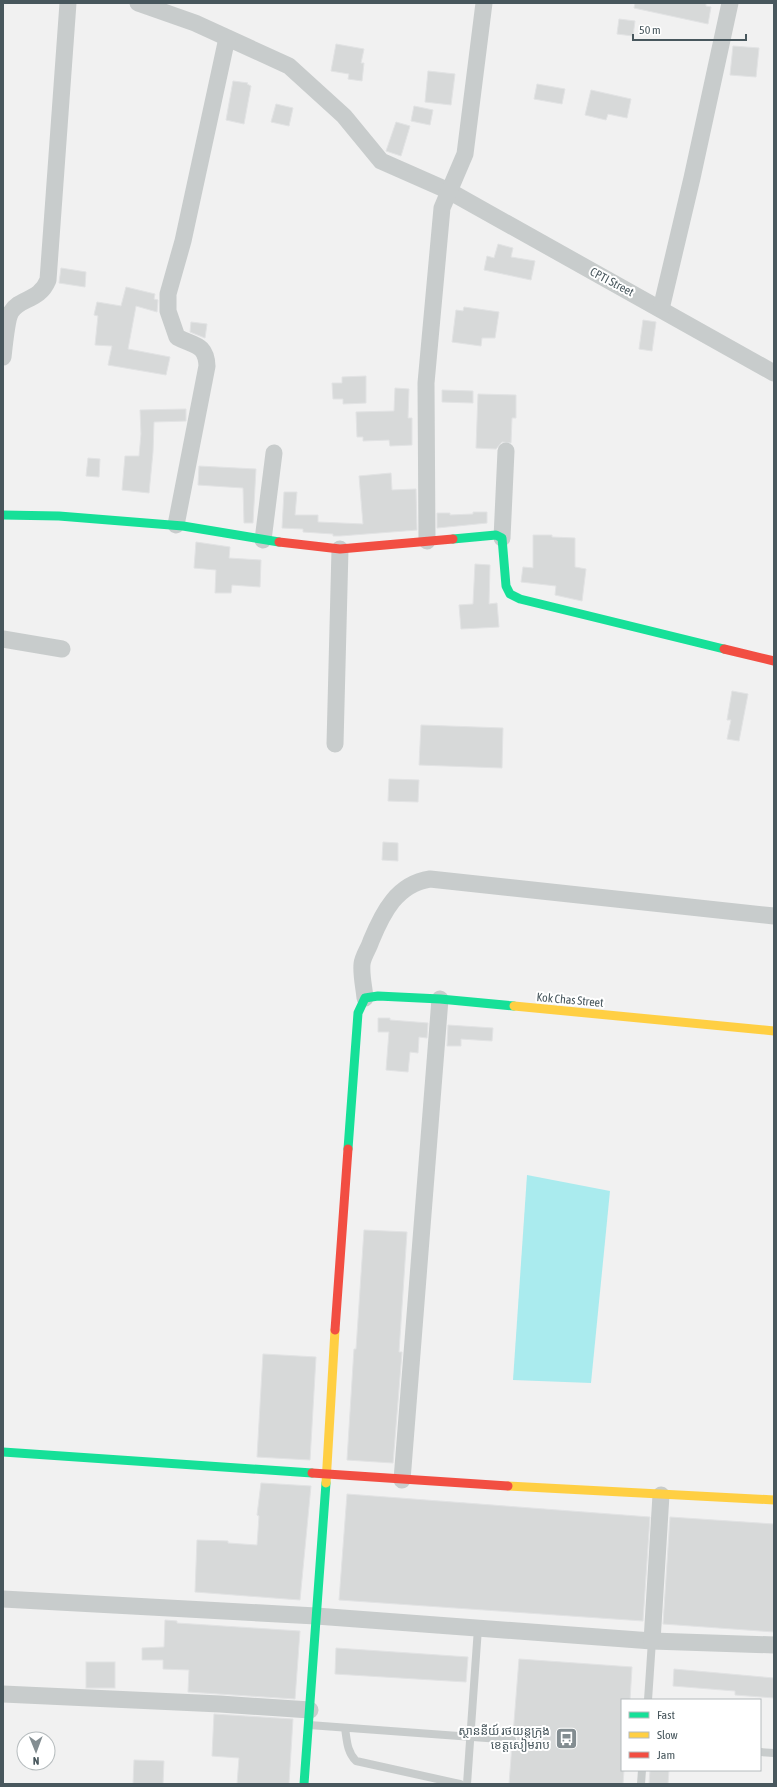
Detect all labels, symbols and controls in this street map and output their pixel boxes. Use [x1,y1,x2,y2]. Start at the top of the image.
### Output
scale bar [633,16,746,42]
text: 50 m [639,23,661,37]
street label: CPTI Street [588,265,637,300]
street label: Kok Chas Street [536,990,605,1010]
legend [621,1699,761,1771]
text: Fast [657,1708,675,1722]
place label: ស្ថាននីយ៍ រថយន្តក្រុង ខេត្តសៀមរាប [458,1723,550,1752]
bus stop icon: ស្ថាននីយ៍ រថយន្តក្រុង ខេត្តសៀមរាប [553,1725,579,1751]
text: Slow [657,1728,678,1742]
north arrow [16,1731,56,1771]
text: Jam [657,1748,675,1762]
text: N [33,1755,40,1767]

